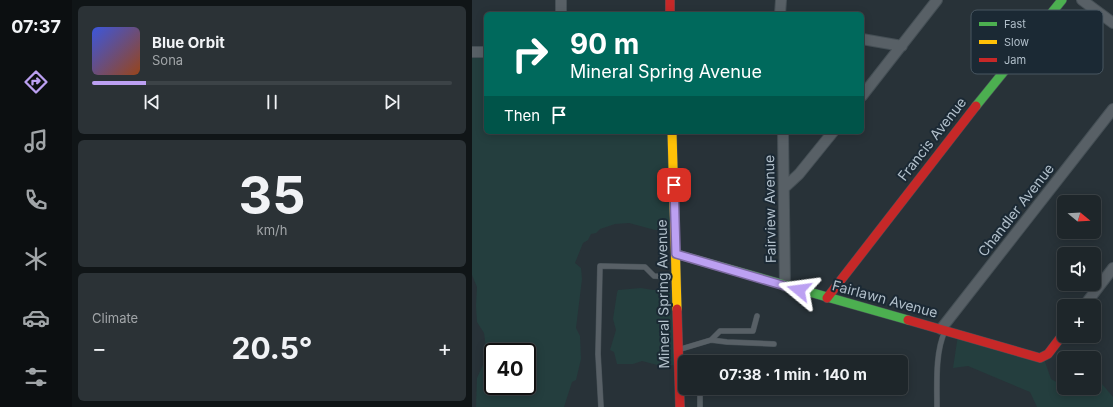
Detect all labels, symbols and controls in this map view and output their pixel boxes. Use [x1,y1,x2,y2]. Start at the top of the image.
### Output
legend [971,10,1103,74]
text: 07:37 [11,16,61,37]
text: Fast [1004,17,1026,31]
text: 90 m [570,27,639,61]
icon: right [504,28,556,80]
text: Blue Orbit [152,33,225,52]
text: Slow [1004,35,1029,49]
text: Sona [152,52,183,68]
text: Jam [1004,53,1026,67]
text: Mineral Spring Avenue [570,61,762,82]
icon: directions [22,68,50,96]
icon: previous [141,91,163,113]
icon: pause [261,91,283,113]
icon: next [381,91,403,113]
street label: Francis Avenue [894,94,969,184]
icon: arrive [548,104,570,126]
text: Then [504,106,540,125]
icon: music [22,127,50,155]
street label: Fairview Avenue [760,155,779,263]
street label: Chandler Avenue [974,160,1057,260]
text: 35 [239,164,305,227]
pin [657,168,691,202]
icon: arrive [663,174,685,196]
icon: phone [22,186,50,214]
north arrow [1057,195,1101,239]
map controls [1057,195,1101,395]
street label: Mineral Spring Avenue [653,219,672,369]
text: km/h [257,222,287,238]
icon: climate [22,245,50,273]
button: sound [1057,247,1101,291]
position arrow [778,269,820,311]
street label: Fairlawn Avenue [830,276,940,321]
button: + [1057,299,1101,343]
icon: car [22,304,50,332]
text: Climate [92,310,138,326]
text: 20.5° [232,330,312,366]
text: − [92,335,107,361]
text: + [437,335,452,361]
speed limit sign: 40 [484,343,536,395]
button: − [1057,351,1101,395]
icon: filters [22,363,50,391]
text: 07:38 · 1 min · 140 m [719,365,867,384]

